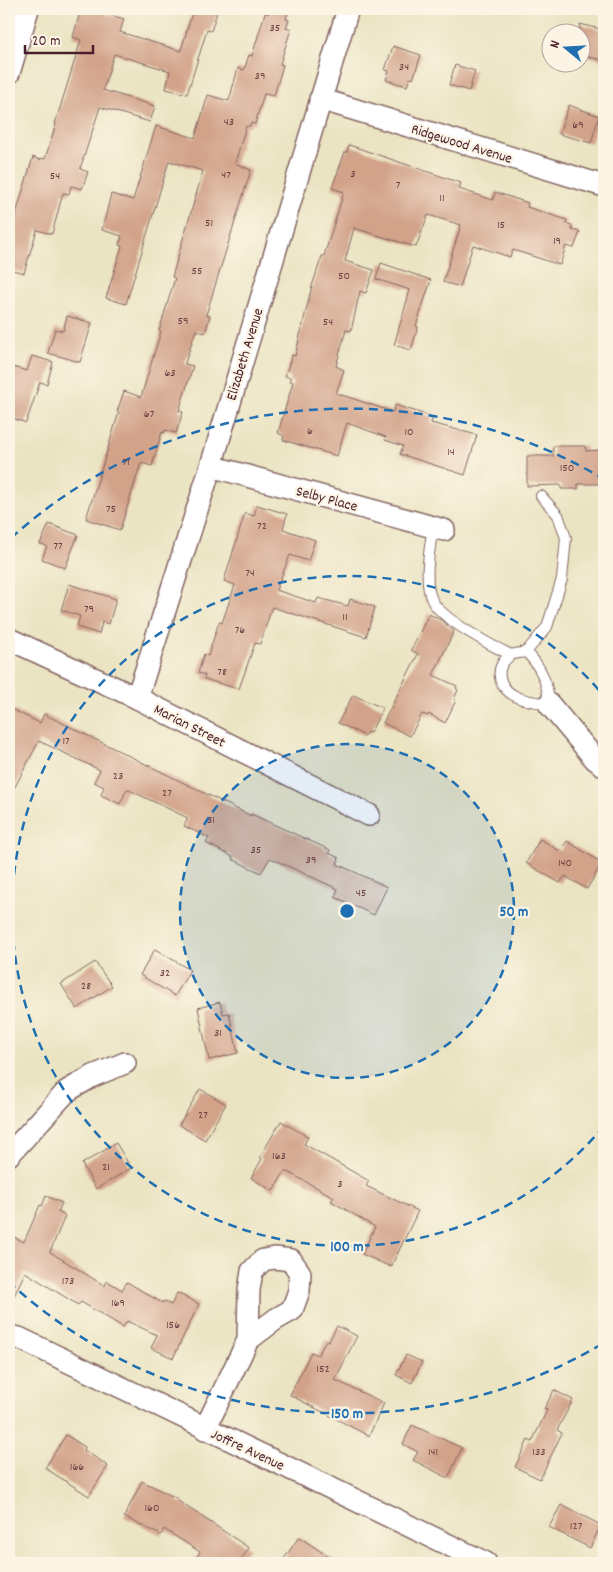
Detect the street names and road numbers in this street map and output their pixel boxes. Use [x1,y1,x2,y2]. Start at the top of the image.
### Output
street label: Ridgewood Avenue [408,119,515,171]
street label: Elizabeth Avenue [221,305,271,404]
street label: Selby Place [293,481,360,519]
street label: Marian Street [149,699,229,754]
street label: Joffre Avenue [207,1424,288,1478]

